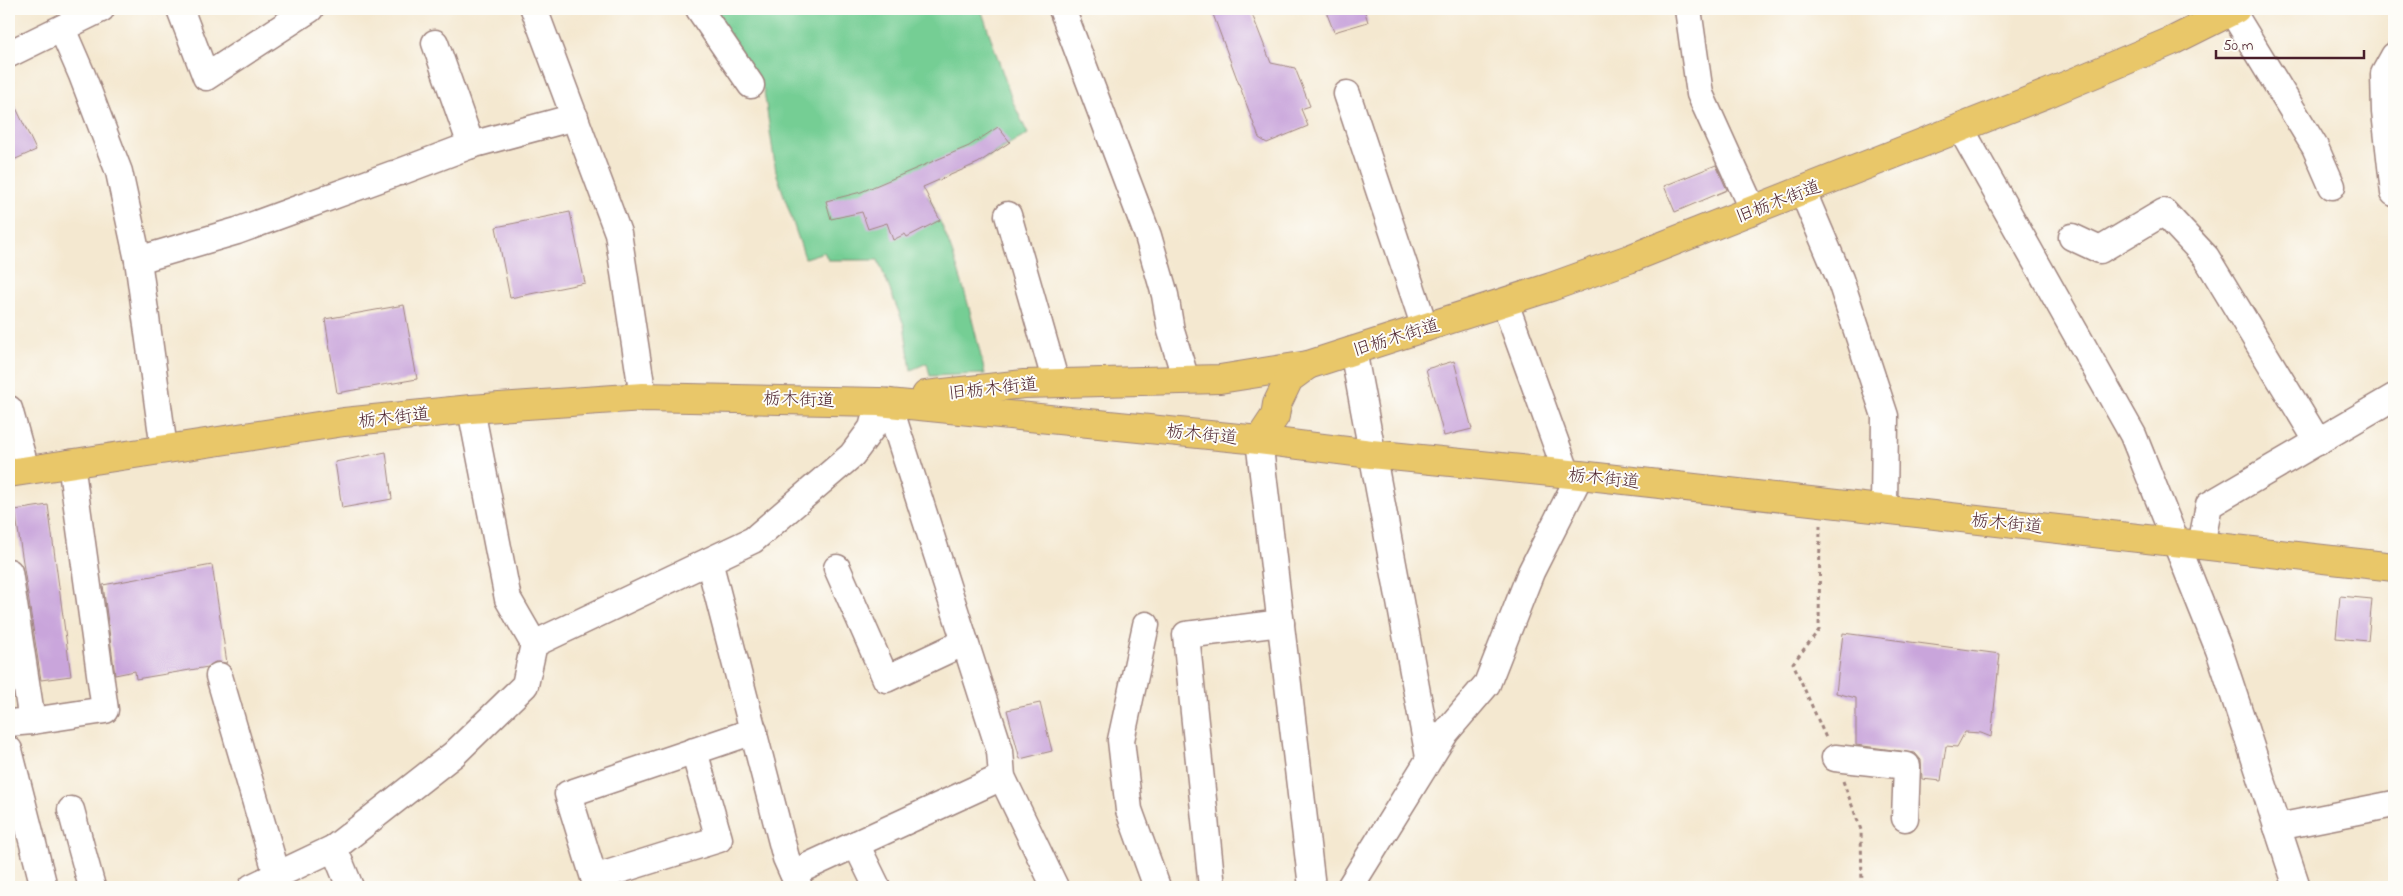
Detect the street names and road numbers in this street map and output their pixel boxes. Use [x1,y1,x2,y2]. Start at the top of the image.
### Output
street label: 旧栃木街道 [1732,175,1825,231]
street label: 旧栃木街道 [1350,313,1443,365]
street label: 旧栃木街道 [947,372,1039,408]
street label: 栃木街道 [762,387,835,415]
street label: 栃木街道 [357,402,431,436]
street label: 栃木街道 [1165,419,1239,453]
street label: 栃木街道 [1567,463,1641,497]
street label: 栃木街道 [1970,508,2044,542]

